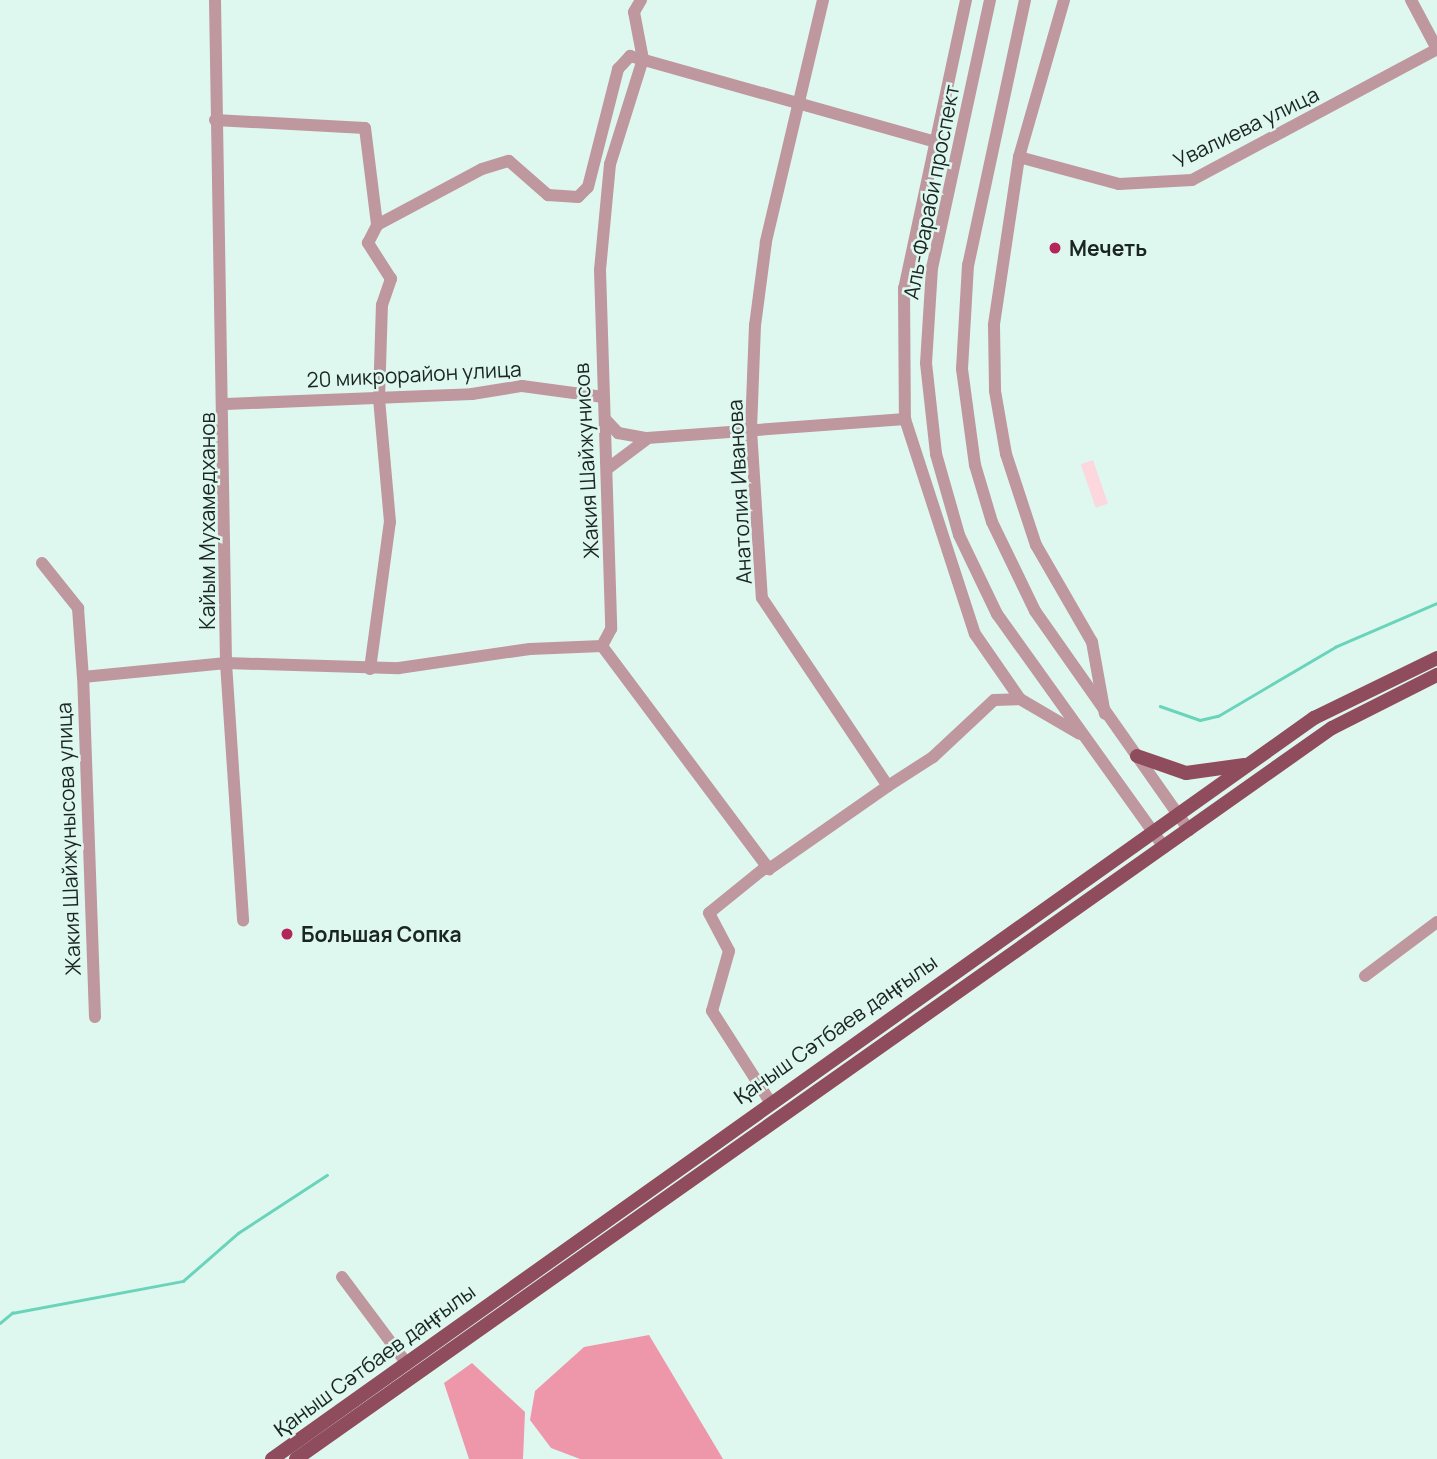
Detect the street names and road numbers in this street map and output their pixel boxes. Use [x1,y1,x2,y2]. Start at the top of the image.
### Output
street label: Увалиева улица [1169,81,1323,173]
street label: Аль-Фараби проспект [898,82,964,302]
street label: 20 микрорайон улица [306,356,522,392]
street label: Жакия Шайжунисов [568,362,604,560]
street label: Анатолия Иванова [722,399,756,585]
street label: Кайым Мухамедханов [194,412,220,630]
street label: Жакия Шайжунысова улица [51,702,85,976]
street label: Қаныш Сәтбаев даңғылы [728,949,942,1109]
street label: Қаныш Сәтбаев даңғылы [268,1278,480,1442]

